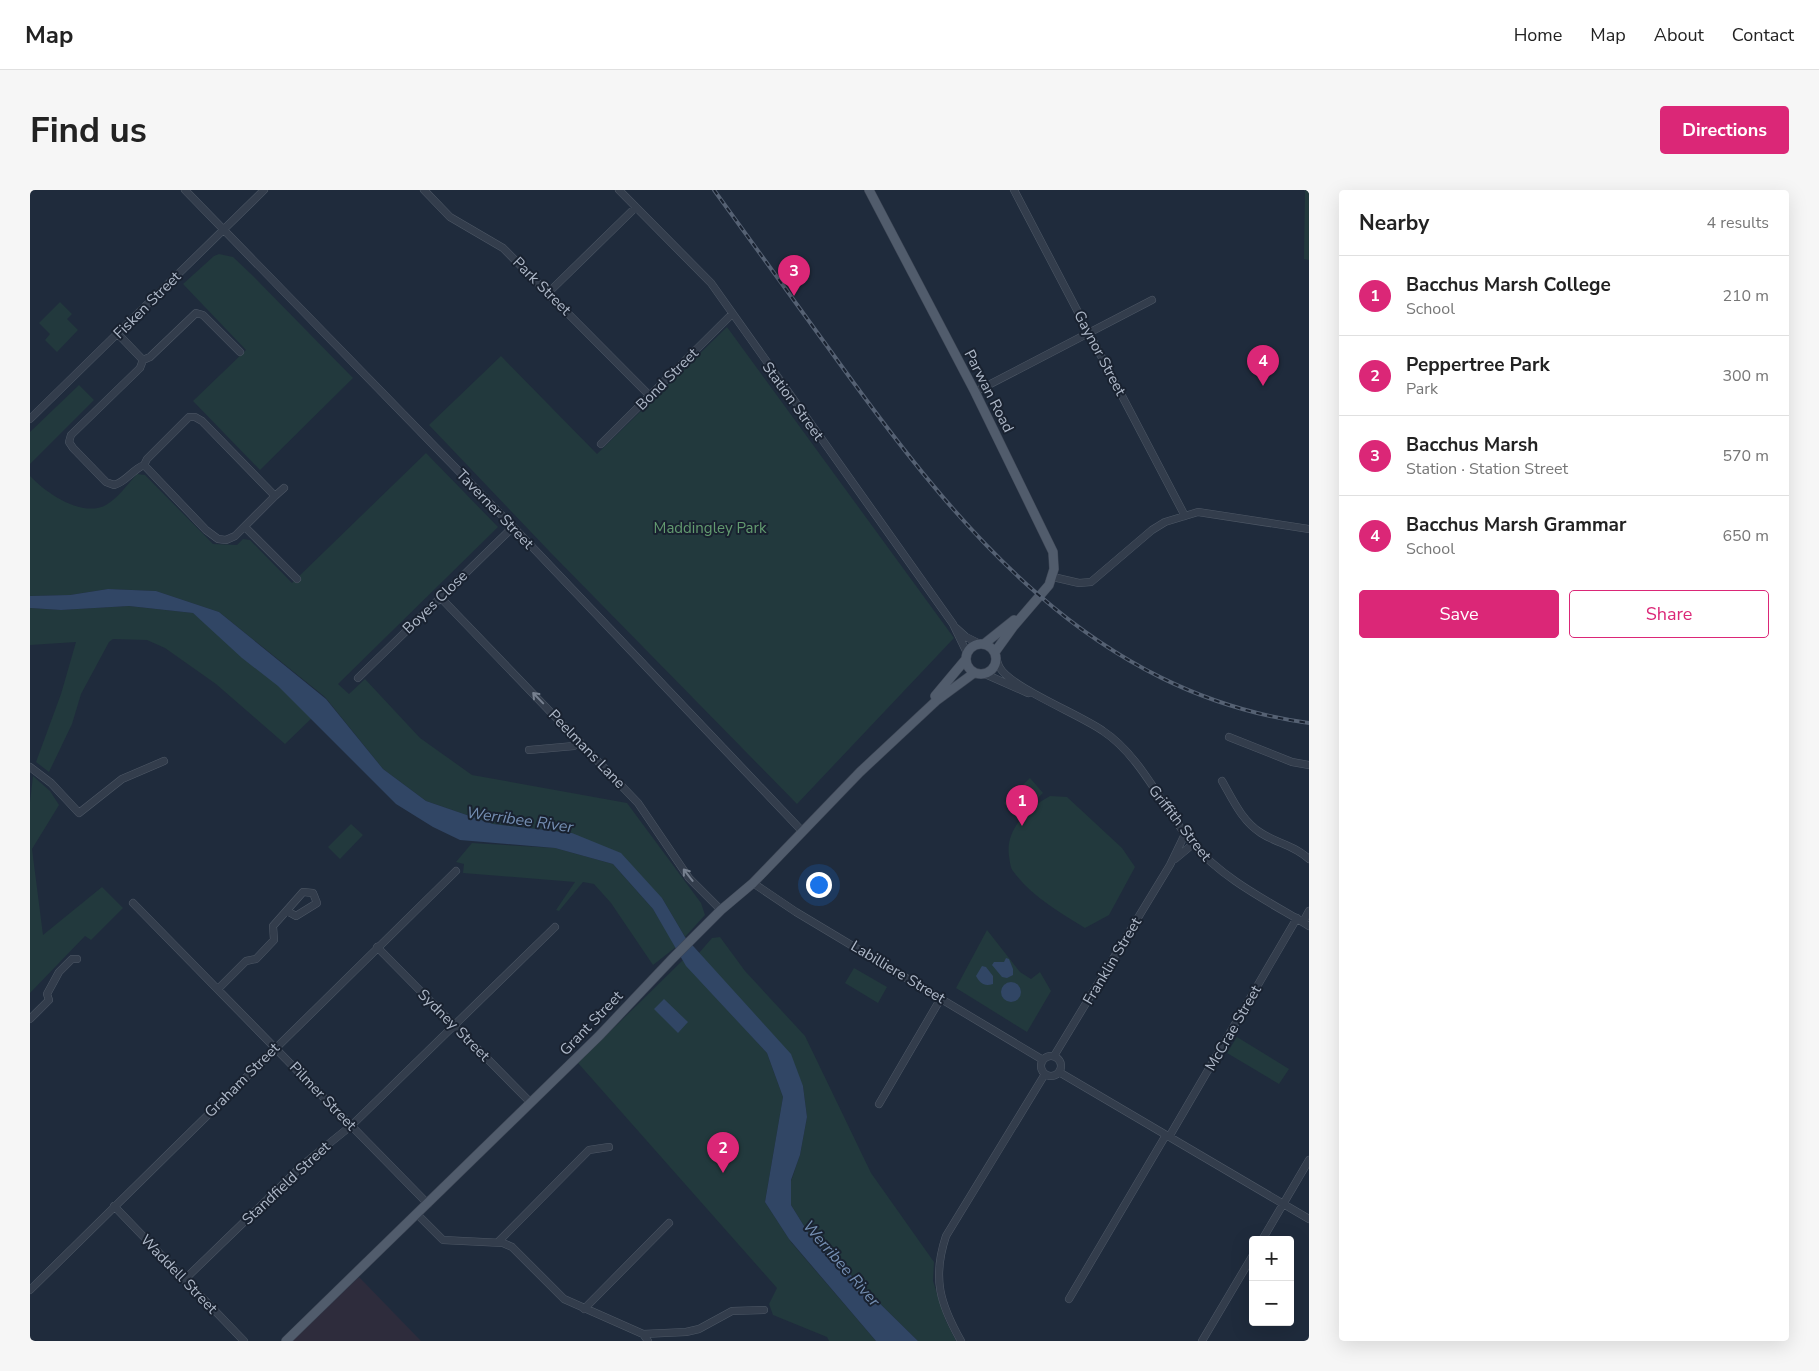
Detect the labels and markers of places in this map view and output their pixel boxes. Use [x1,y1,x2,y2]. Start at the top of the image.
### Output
pin: 3 [778,255,810,296]
pin: 4 [1247,345,1279,386]
pin: 1 [1006,785,1038,826]
pin: 2 [707,1132,739,1173]

